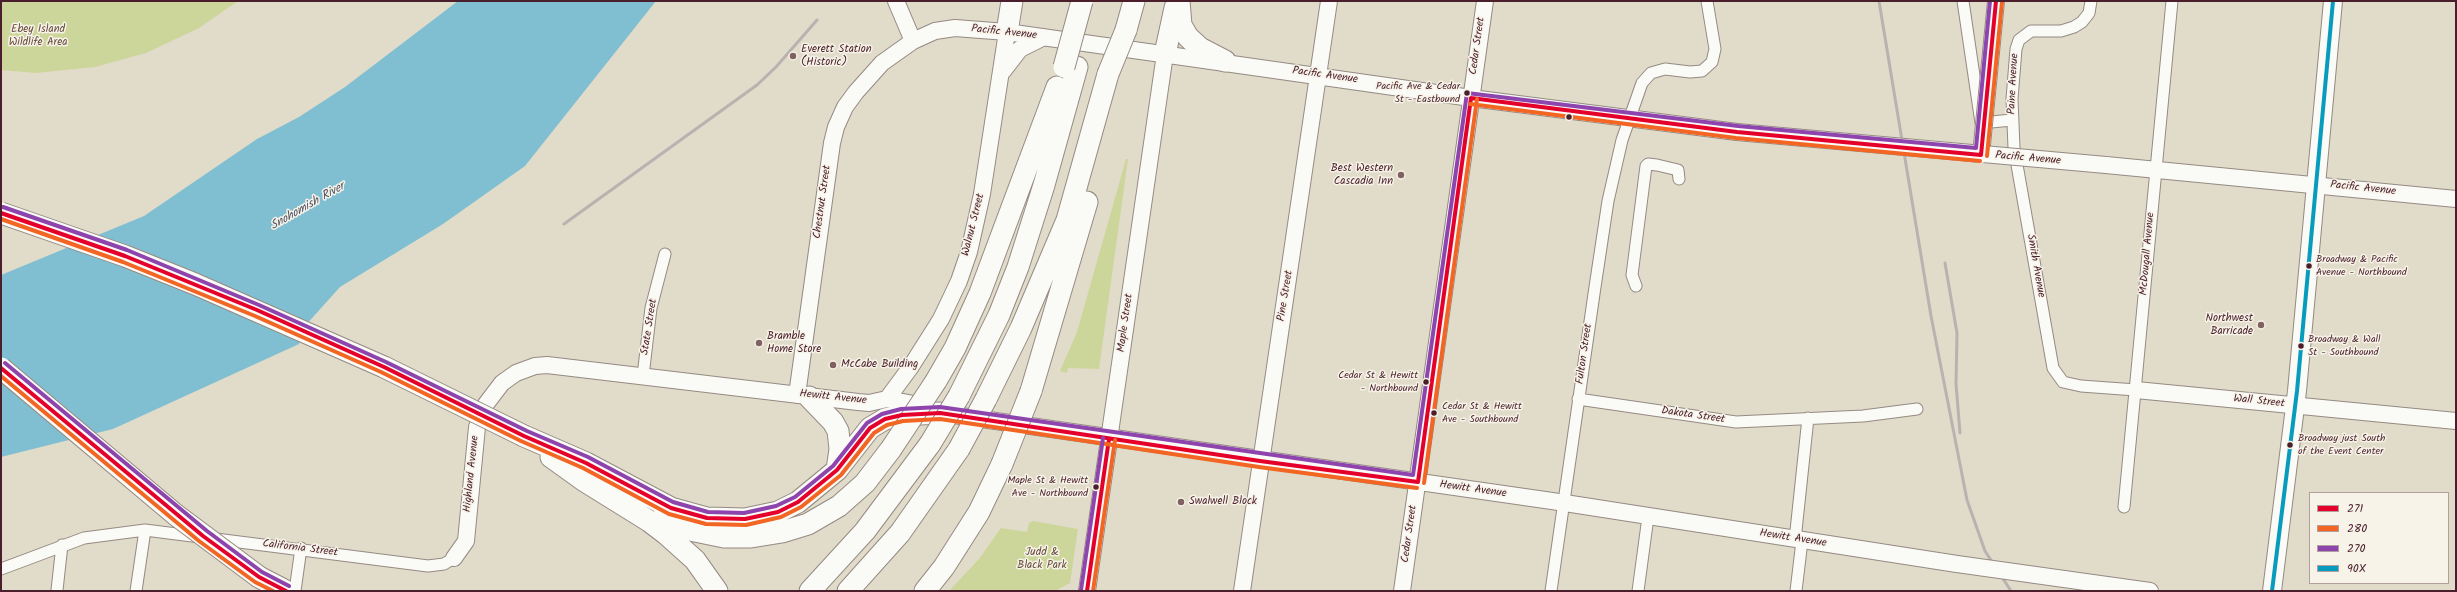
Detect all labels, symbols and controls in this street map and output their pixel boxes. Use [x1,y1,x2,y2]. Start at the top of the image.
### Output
street label: Cedar Street [1467,16,1489,76]
park label: Ebey Island Wildlife Area [9,23,67,49]
street label: Pacific Avenue [970,23,1038,43]
place label: Everett Station (Historic) [801,43,872,69]
marker: Everett Station (Historic) [788,51,798,61]
street label: Paine Avenue [2006,53,2022,115]
street label: Pacific Avenue [1291,65,1359,87]
place label: Pacific Ave & Cedar St - Eastbound [1376,81,1460,104]
marker: Pacific Ave & Cedar St - Eastbound [1462,88,1472,98]
unlabelled marker [1564,112,1574,122]
street label: Pacific Avenue [1994,150,2062,168]
place label: Best Western Cascadia Inn [1331,162,1393,188]
street label: Chestnut Street [811,164,835,240]
marker: Best Western Cascadia Inn [1396,170,1406,180]
street label: Pacific Avenue [2329,179,2397,199]
water label: Snohomish River [268,180,348,234]
street label: Walnut Street [960,192,988,258]
street label: McDougall Avenue [2138,212,2158,296]
street label: Smith Avenue [2023,233,2047,299]
place label: Broadway & Pacific Avenue - Northbound [2316,254,2407,278]
marker: Broadway & Pacific Avenue - Northbound [2304,261,2314,271]
street label: Pine Street [1275,269,1297,323]
street label: Maple Street [1115,293,1137,353]
street label: State Street [639,298,661,356]
place label: Northwest Barricade [2205,312,2253,338]
marker: Northwest Barricade [2256,320,2266,330]
street label: Fulton Street [1574,323,1596,385]
place label: Bramble Home Store [767,330,821,356]
place label: Broadway & Wall St - Southbound [2308,334,2380,358]
marker: Bramble Home Store [754,338,764,348]
marker: Broadway & Wall St - Southbound [2296,341,2306,351]
place label: McCabe Building [841,358,918,372]
marker: McCabe Building [828,360,838,370]
place label: Cedar St & Hewitt - Northbound [1338,370,1418,394]
marker: Cedar St & Hewitt - Northbound [1421,377,1431,387]
street label: Hewitt Avenue [799,388,867,408]
street label: Wall Street [2233,393,2285,411]
place label: Cedar St & Hewitt Ave - Southbound [1442,401,1522,424]
street label: Dakota Street [1660,405,1726,427]
marker: Cedar St & Hewitt Ave - Southbound [1429,408,1439,418]
place label: Broadway just South of the Event Center [2298,433,2385,456]
street label: Highland Avenue [461,435,483,513]
marker: Broadway just South of the Event Center [2285,440,2295,450]
place label: Maple St & Hewitt Ave - Northbound [1007,475,1088,498]
street label: Hewitt Avenue [1439,479,1507,501]
marker: Maple St & Hewitt Ave - Northbound [1091,482,1101,492]
legend [2309,492,2449,584]
place label: Swalwell Block [1189,495,1257,509]
marker: Swalwell Block [1176,497,1186,507]
text: 271 [2347,499,2363,518]
street label: Cedar Street [1399,504,1421,564]
text: 280 [2347,519,2367,538]
street label: Hewitt Avenue [1759,527,1827,551]
street label: California Street [262,538,338,560]
text: 270 [2347,539,2366,558]
park label: Judd & Black Park [1017,546,1067,572]
text: 90X [2347,559,2366,578]

